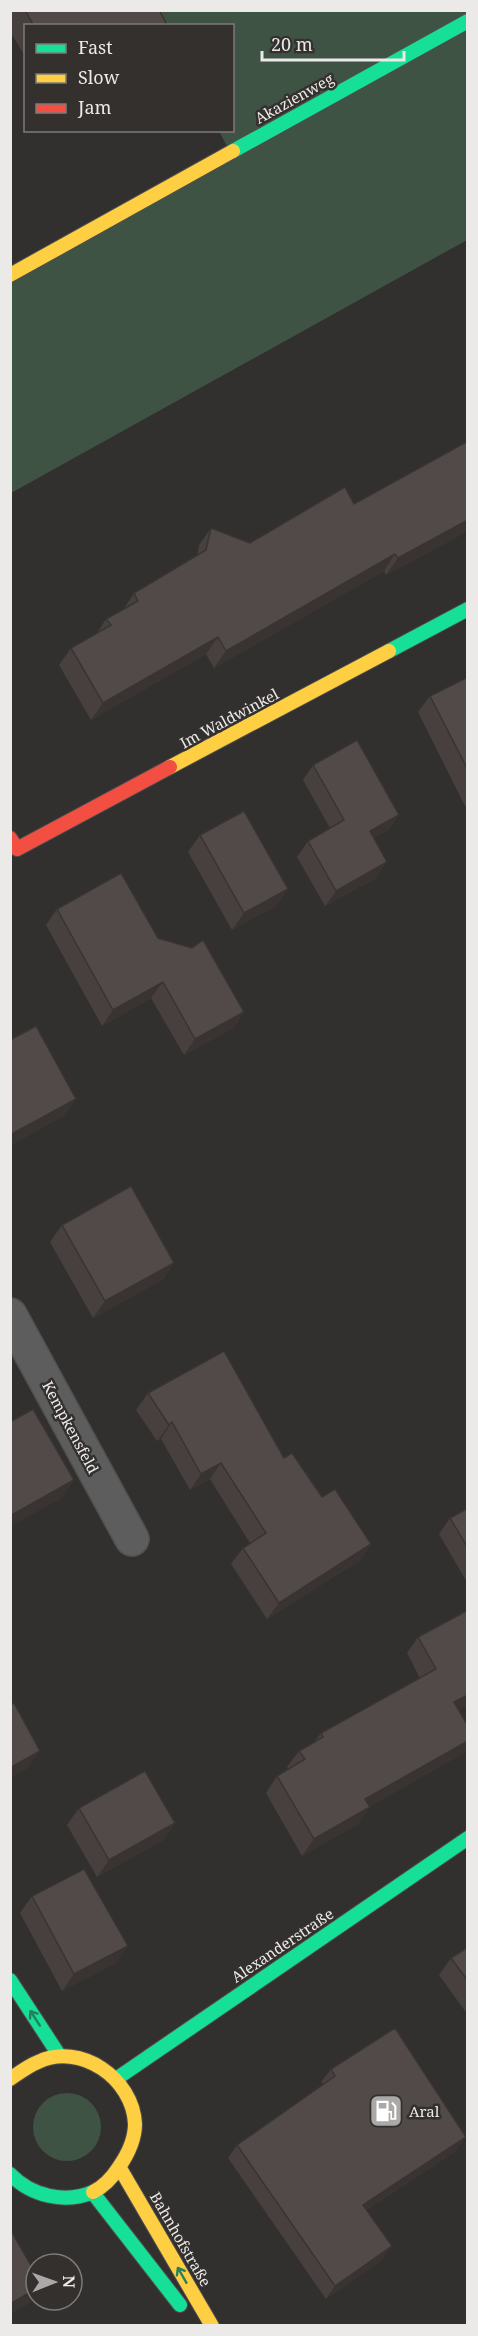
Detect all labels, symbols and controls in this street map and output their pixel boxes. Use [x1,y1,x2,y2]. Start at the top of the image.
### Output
legend [24,24,234,132]
scale bar [262,24,404,62]
text: 20 m [271,32,313,56]
text: Fast [78,35,113,59]
text: Slow [78,65,120,89]
street label: Akazienweg [251,68,337,128]
text: Jam [77,95,112,119]
street label: Im Waldwinkel [176,683,282,752]
street label: Kempkensfeld [38,1377,104,1477]
street label: Alexanderstraße [227,1903,337,1987]
one-way arrow [29,2010,41,2027]
fuel station icon: Aral [368,2093,404,2129]
place label: Aral [409,2101,440,2121]
street label: Bahnhofstraße [146,2188,216,2290]
north arrow [24,2252,84,2312]
one-way arrow [176,2267,188,2284]
text: N [58,2275,80,2289]

